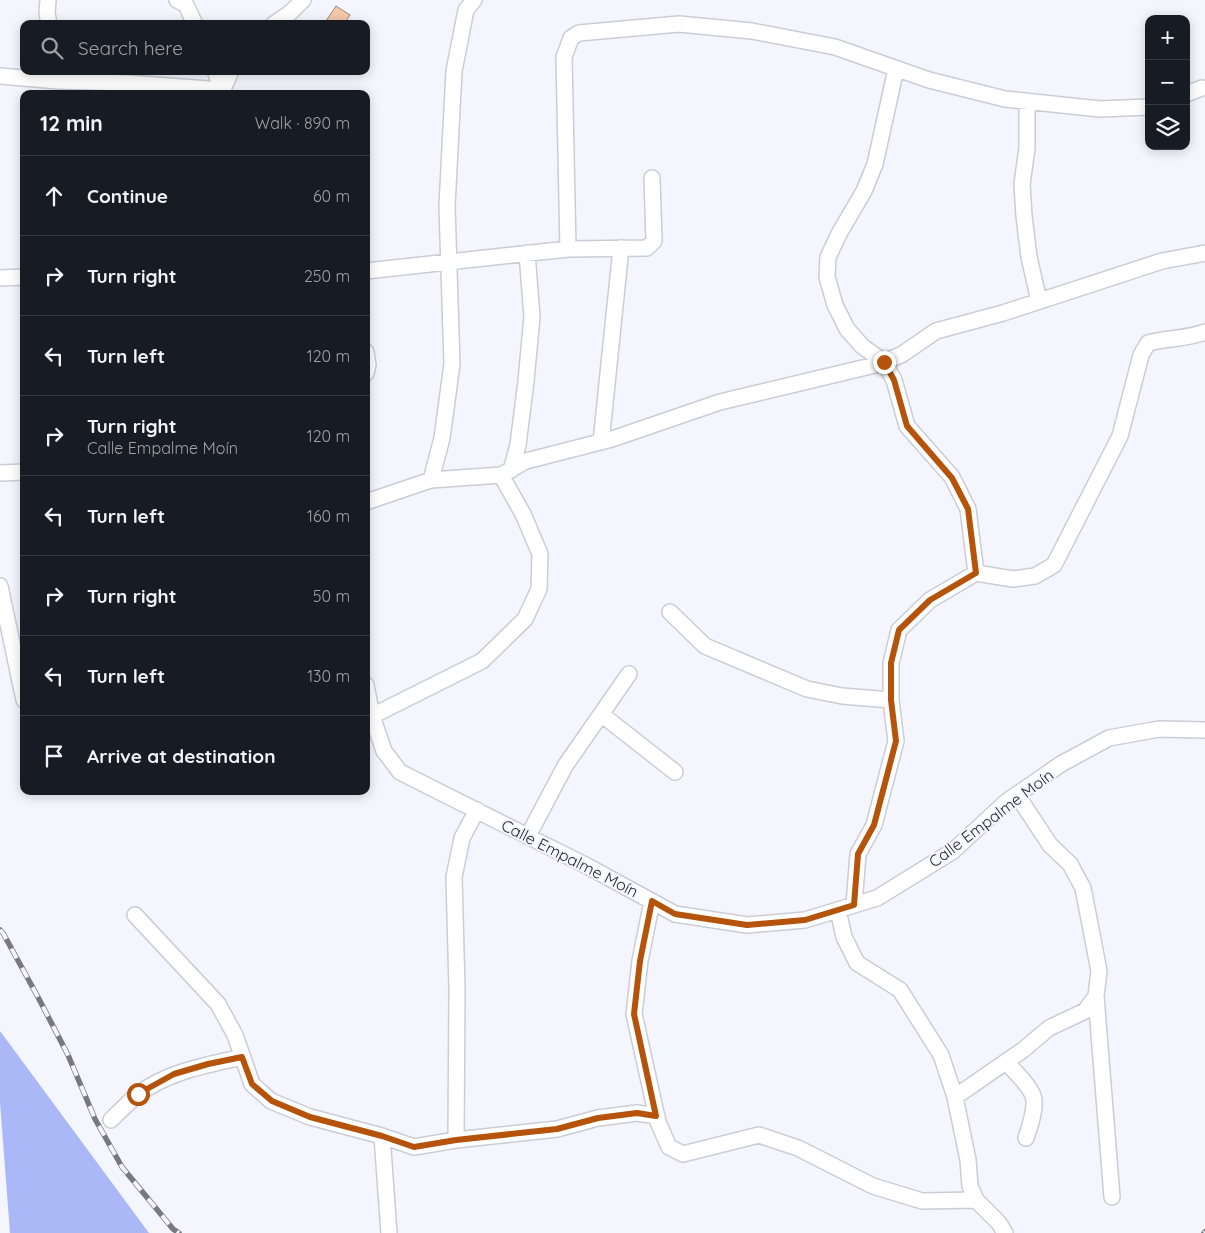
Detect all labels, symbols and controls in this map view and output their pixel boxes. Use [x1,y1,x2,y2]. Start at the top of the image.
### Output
map controls [1145,15,1190,150]
button: + [1145,15,1190,60]
search box [20,20,370,75]
icon: search [38,34,66,62]
text: Search here [78,36,183,60]
button: − [1145,60,1190,105]
button: layers [1145,105,1190,150]
text: 12 min [40,110,103,136]
text: Walk · 890 m [255,113,350,133]
icon: ahead [40,182,68,210]
text: Continue [87,184,168,208]
text: 60 m [313,186,350,206]
icon: right [40,262,68,290]
text: Turn right [87,264,176,288]
text: 250 m [304,266,350,286]
icon: left [40,342,68,370]
text: Turn left [87,344,165,368]
text: 120 m [307,346,350,366]
route end [873,351,896,374]
text: Turn right [87,414,176,438]
icon: right [40,422,68,450]
text: 120 m [307,426,350,446]
text: Calle Empalme Moín [87,438,238,458]
icon: left [40,502,68,530]
text: Turn left [87,504,165,528]
text: 160 m [307,506,350,526]
icon: right [40,582,68,610]
text: Turn right [87,584,176,608]
text: 50 m [313,586,350,606]
icon: left [40,662,68,690]
text: Turn left [87,664,165,688]
text: 130 m [307,666,350,686]
icon: arrive [40,742,68,770]
text: Arrive at destination [87,744,276,768]
street label: Calle Empalme Moín [925,765,1057,871]
street label: Calle Empalme Moín [498,815,642,901]
route start [127,1083,150,1106]

